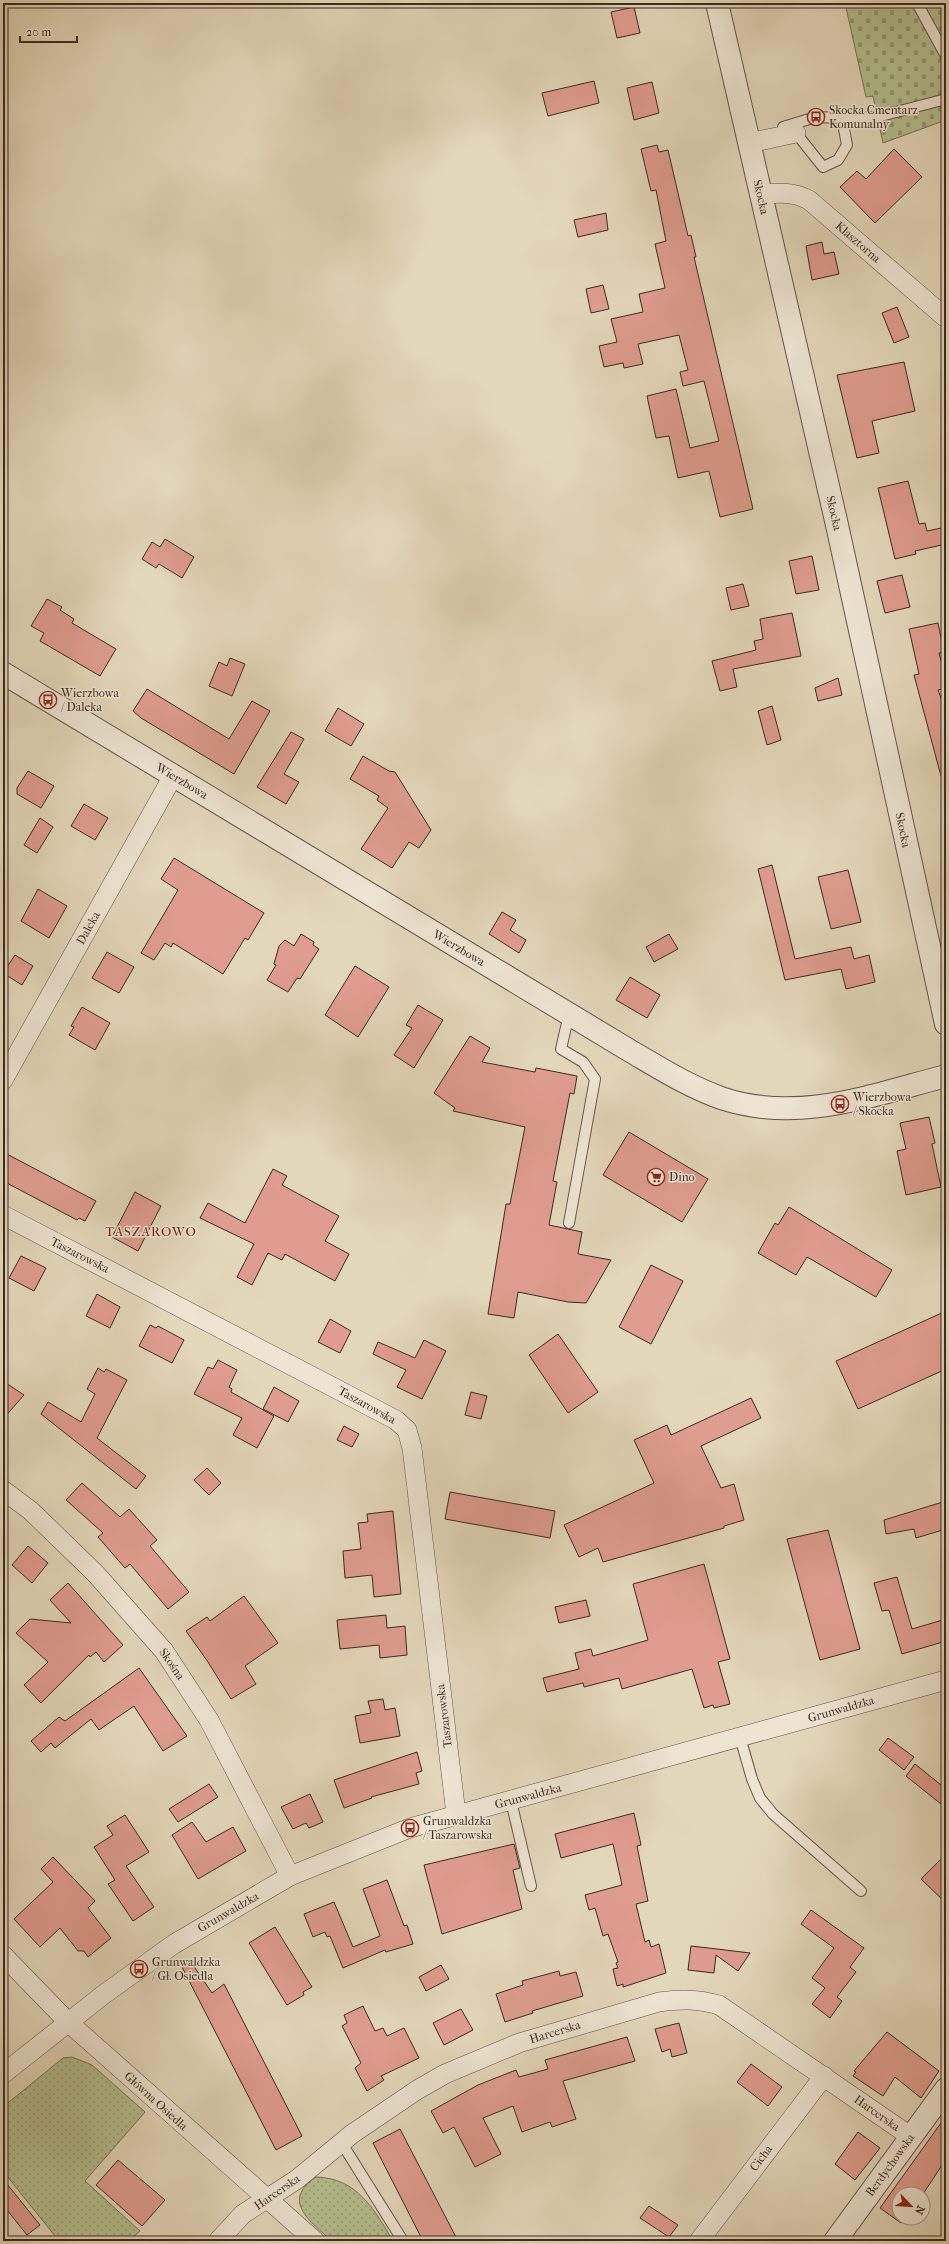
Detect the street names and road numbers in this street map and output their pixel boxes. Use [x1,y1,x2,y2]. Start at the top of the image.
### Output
street label: Skocka [750,178,772,216]
street label: Klasztorna [833,219,884,266]
street label: Skocka [823,494,845,532]
street label: Wierzbowa [153,760,211,802]
street label: Skocka [892,811,914,849]
street label: Daleka [73,909,103,947]
street label: Wierzbowa [430,927,488,969]
street label: Taszarowska [48,1234,112,1276]
street label: Taszarowska [336,1383,399,1427]
street label: Skośna [156,1645,188,1683]
street label: Taszarowska [433,1683,455,1749]
street label: Grunwaldzka [806,1693,876,1725]
street label: Grunwaldzka [493,1780,563,1812]
street label: Grunwaldzka [195,1889,261,1935]
street label: Harcerska [528,2017,583,2046]
street label: Główna Osiedla [121,2069,191,2133]
street label: Harcerska [851,2092,903,2134]
street label: Berdychowska [863,2131,918,2199]
street label: Cicha [747,2142,776,2174]
street label: Harcerska [251,2171,303,2213]

